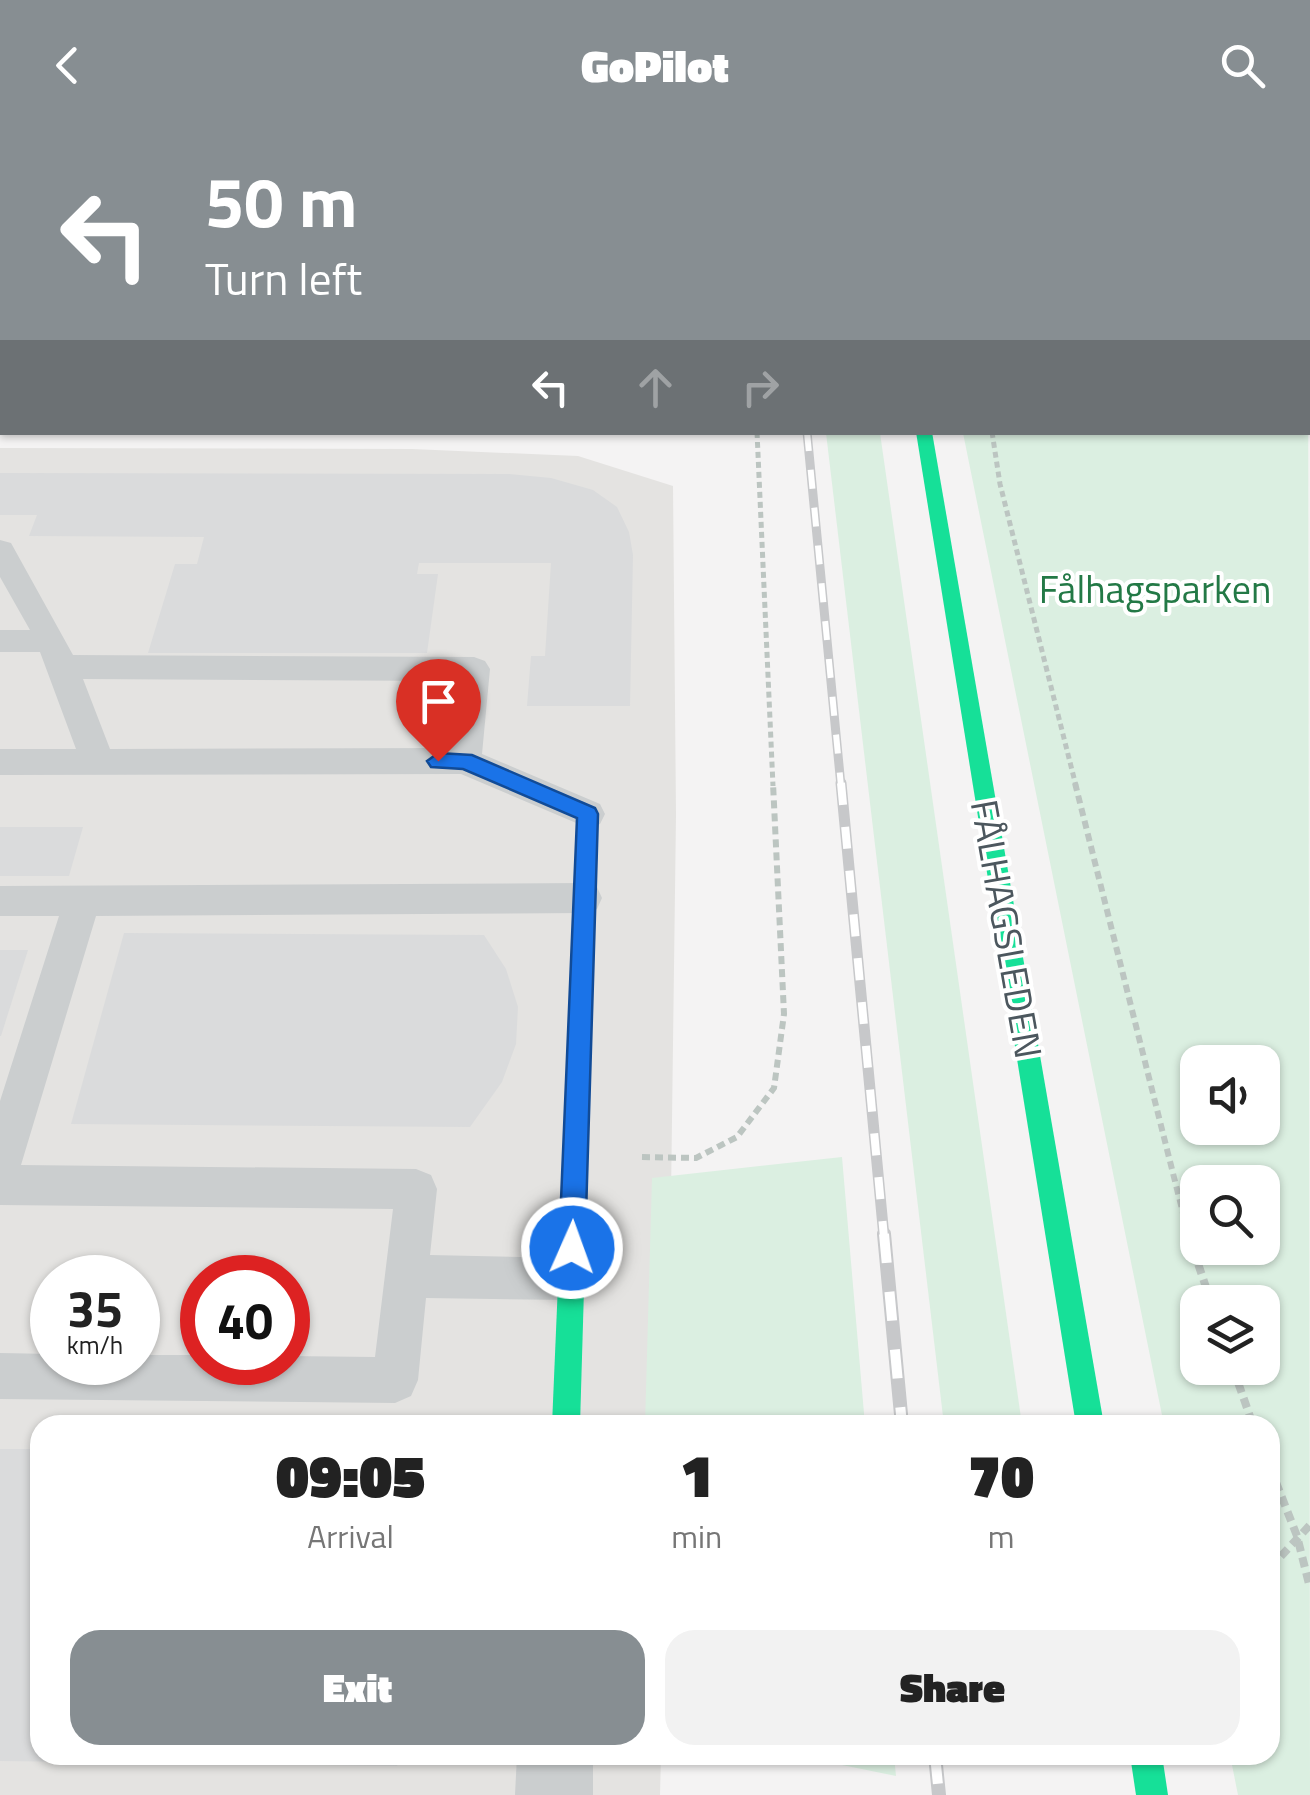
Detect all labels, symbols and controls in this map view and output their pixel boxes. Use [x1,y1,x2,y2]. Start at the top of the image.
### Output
text: GoPilot [581,31,729,99]
icon: back [40,38,95,93]
icon: search [1215,38,1270,93]
text: 50 m [205,148,358,254]
icon: left [40,170,170,300]
text: Turn left [205,244,362,312]
icon: left [523,360,578,415]
icon: ahead [628,360,683,415]
icon: right [733,360,788,415]
park label: Fålhagsparken [1039,560,1271,618]
pin [396,659,481,762]
icon: arrive [411,674,466,729]
street label: FÅLHAGSLEDEN [956,795,1058,1063]
map controls [1180,1045,1280,1385]
button: sound [1180,1045,1280,1145]
button: search [1180,1165,1280,1265]
position arrow [520,1196,624,1300]
speed limit sign: 40 [180,1255,310,1385]
text: 35 [67,1270,123,1346]
button: layers [1180,1285,1280,1385]
text: km/h [67,1326,123,1364]
text: 09:05 [276,1429,425,1520]
text: 1 [680,1429,713,1520]
text: 70 [968,1429,1034,1520]
text: Arrival [307,1512,394,1560]
text: min [671,1512,722,1560]
text: m [988,1512,1014,1560]
button: Exit [70,1630,645,1745]
button: Share [665,1630,1240,1745]

